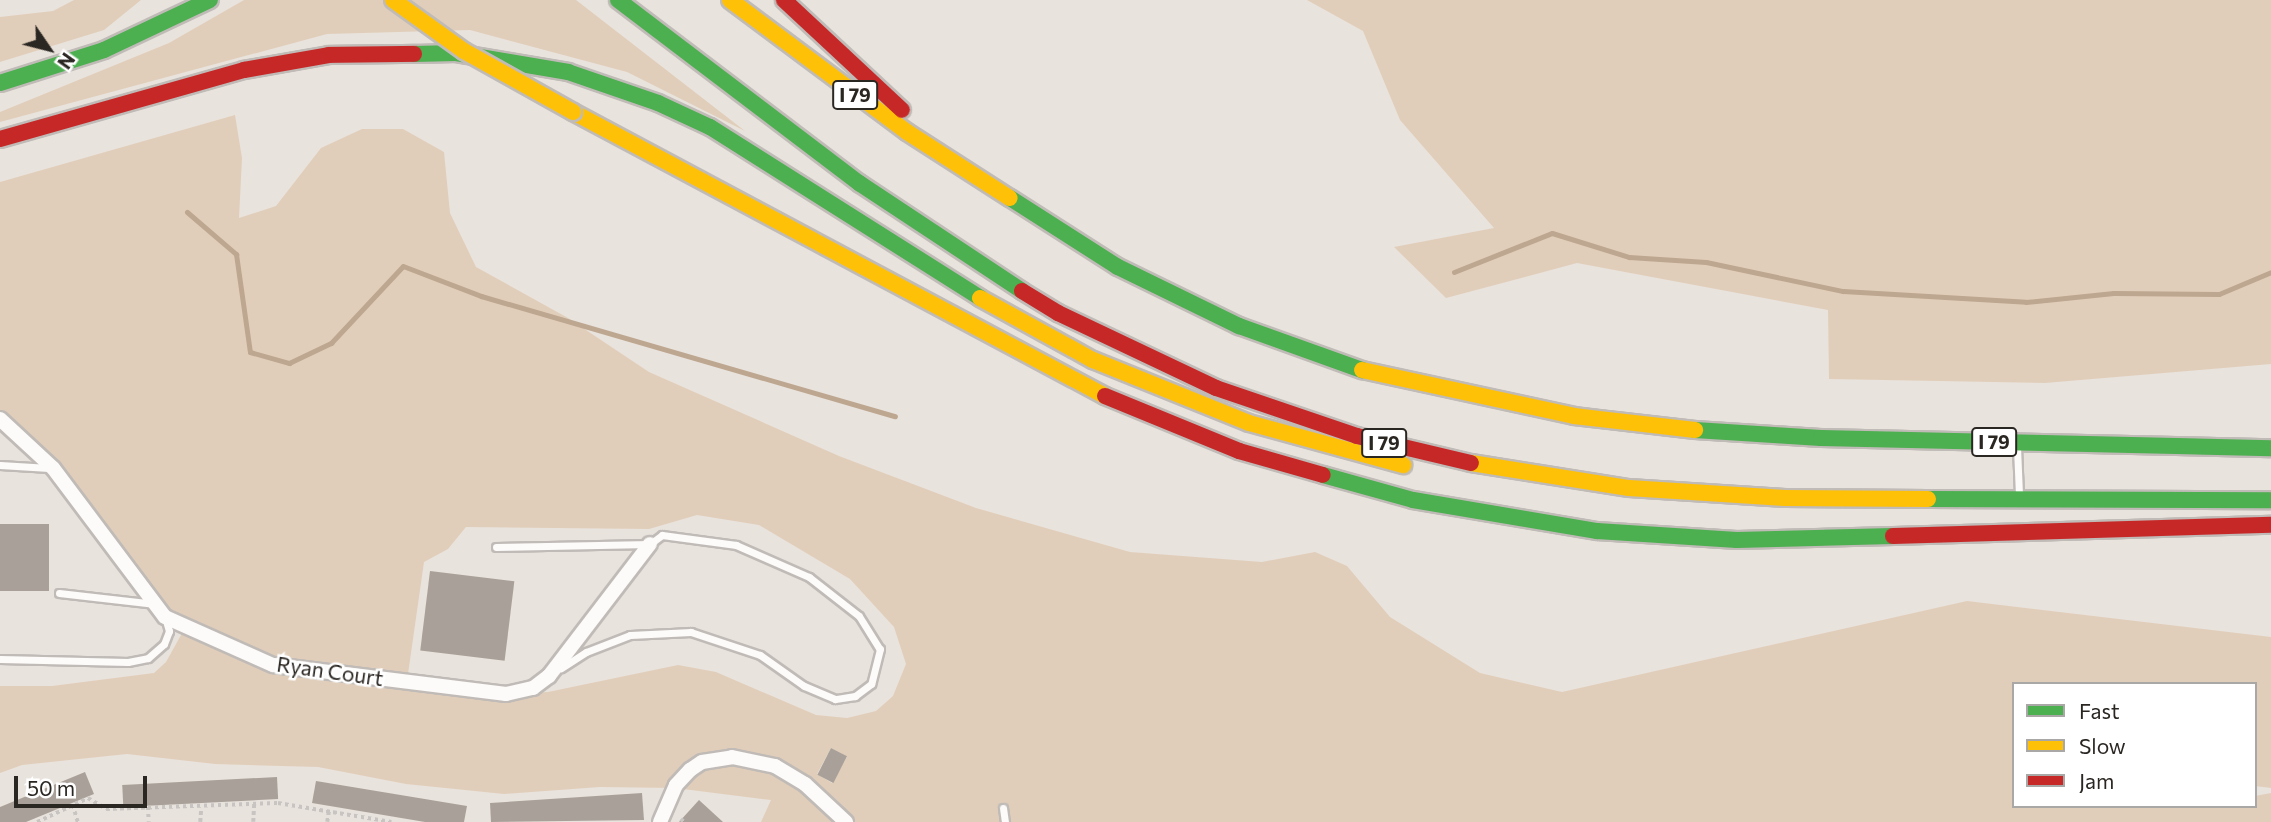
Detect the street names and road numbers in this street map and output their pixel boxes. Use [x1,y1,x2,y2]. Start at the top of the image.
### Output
road number: I 79 [830,80,880,110]
road number: I 79 [1969,426,2018,458]
road number: I 79 [1360,428,1408,458]
street label: Ryan Court [275,651,385,691]

